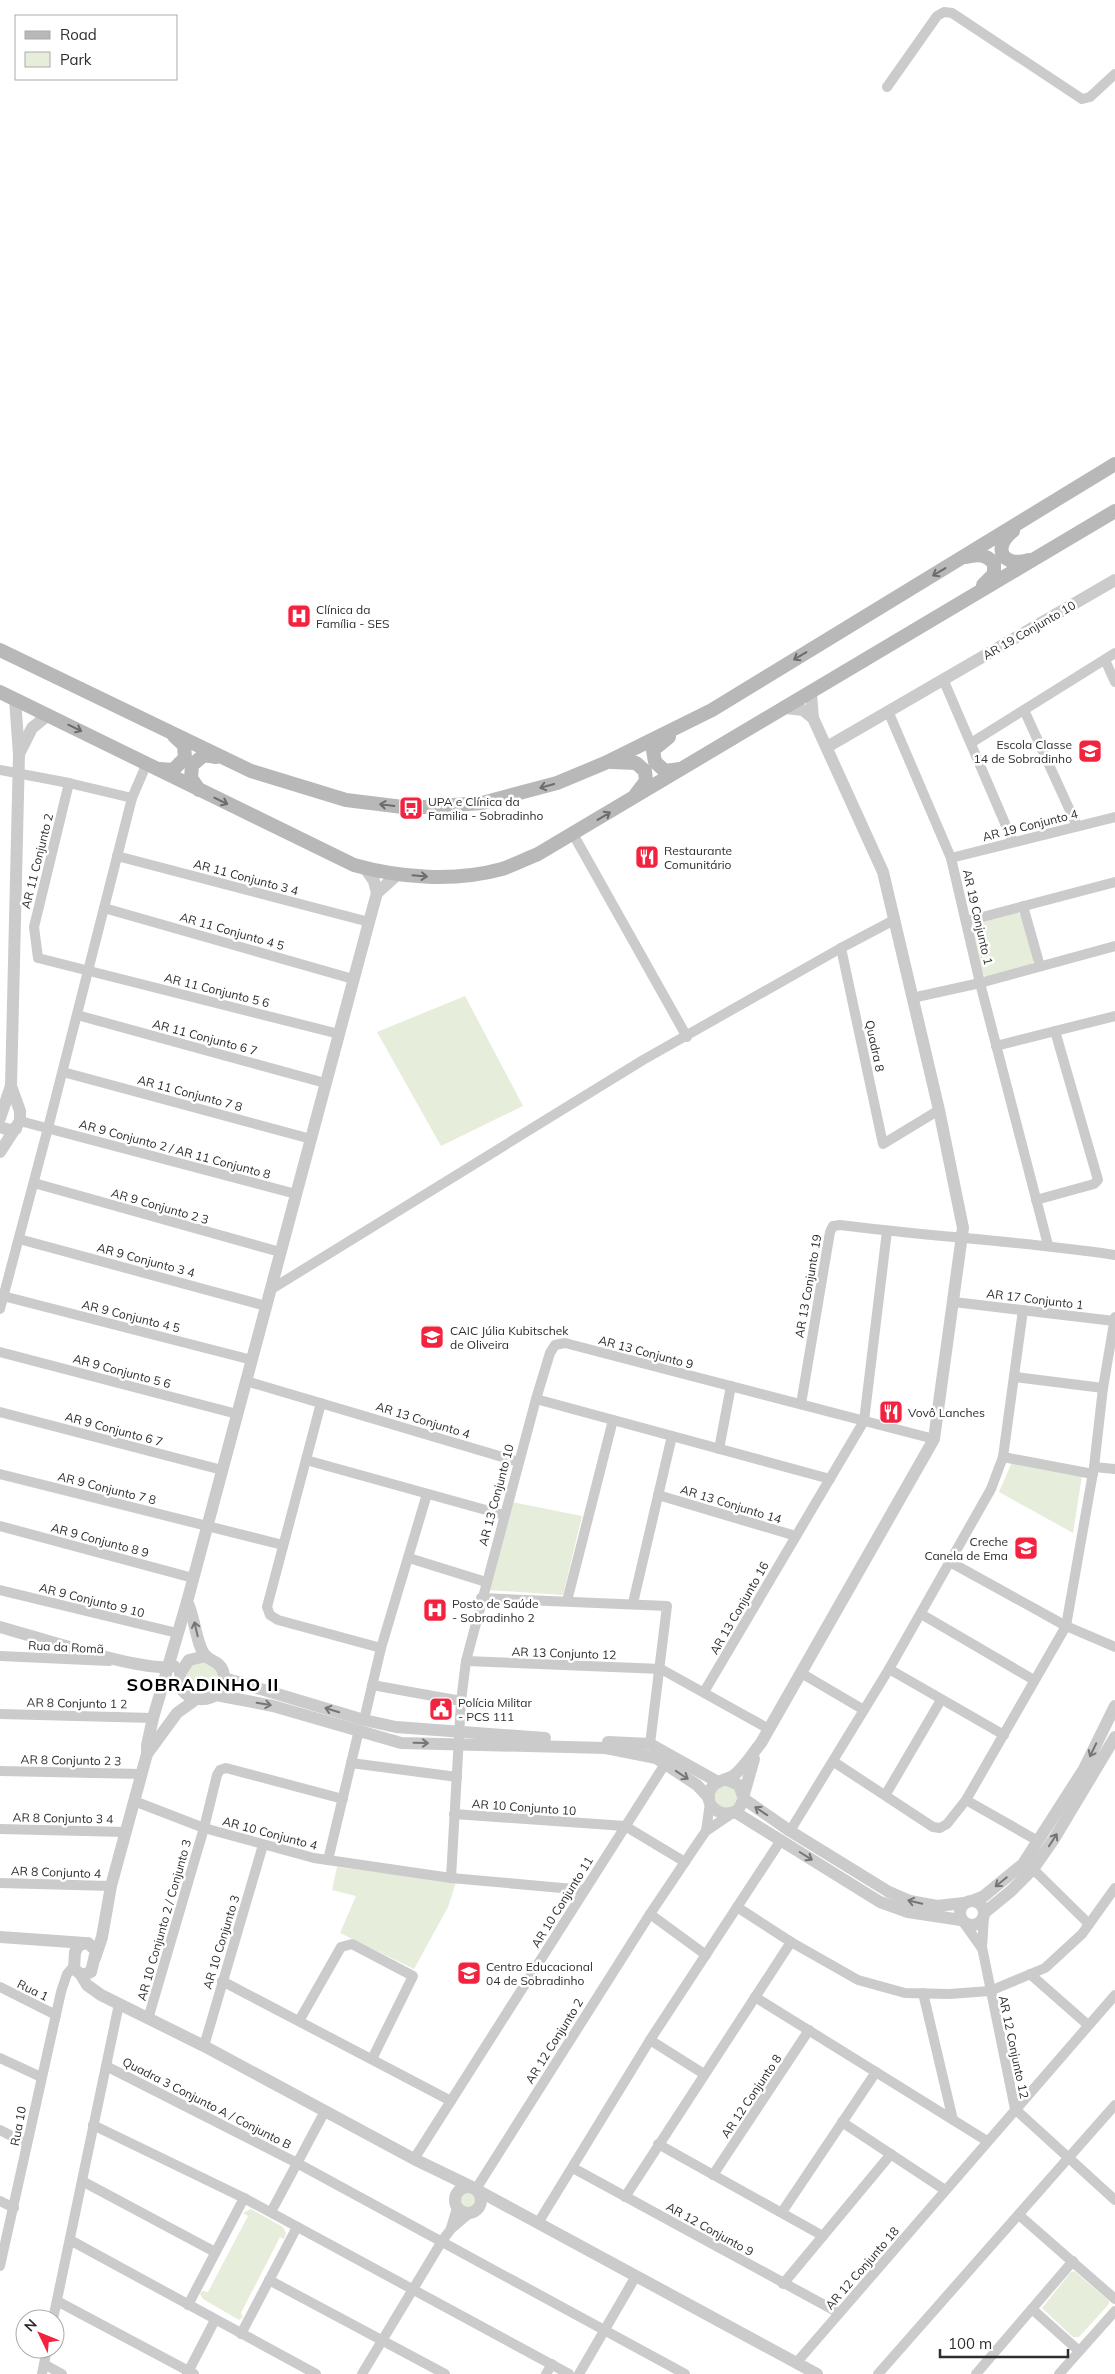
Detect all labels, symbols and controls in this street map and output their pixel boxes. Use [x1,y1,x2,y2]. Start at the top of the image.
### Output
legend [15,15,178,80]
text: Road [60,25,97,44]
text: Park [60,50,92,69]
one-way arrow [933,567,947,577]
street label: AR 19 Conjunto 10 [980,597,1078,663]
place label: Clínica da Família - SES [316,602,389,631]
hospital icon: Clínica da Família - SES [286,603,312,629]
one-way arrow [794,652,808,662]
one-way arrow [68,723,83,733]
place label: Escola Classe 14 de Sobradinho [974,737,1072,766]
school or university icon: Escola Classe 14 de Sobradinho [1077,738,1103,764]
one-way arrow [540,781,556,791]
place label: UPA e Clínica da Familia - Sobradinho [428,794,544,823]
bus stop icon: UPA e Clínica da Familia - Sobradinho [398,795,424,821]
one-way arrow [213,797,228,806]
one-way arrow [380,800,396,810]
street label: AR 19 Conjunto 4 [981,806,1079,844]
one-way arrow [596,810,610,820]
street label: AR 11 Conjunto 2 [18,812,56,910]
place label: Restaurante Comunitário [664,843,732,872]
restaurant icon: Restaurante Comunitário [634,844,660,870]
street label: AR 11 Conjunto 3 4 [192,856,300,898]
street label: AR 19 Conjunto 1 [960,868,996,966]
one-way arrow [412,871,428,881]
street label: AR 11 Conjunto 4 5 [178,909,286,953]
street label: AR 11 Conjunto 5 6 [163,970,271,1010]
street label: AR 11 Conjunto 6 7 [151,1016,259,1058]
street label: Quadra 8 [862,1019,888,1073]
street label: AR 11 Conjunto 7 8 [136,1072,244,1114]
street label: AR 9 Conjunto 2 / AR 11 Conjunto 8 [78,1116,272,1182]
street label: AR 9 Conjunto 2 3 [110,1185,210,1227]
street label: AR 13 Conjunto 19 [792,1233,824,1339]
street label: AR 9 Conjunto 3 4 [95,1240,197,1280]
street label: AR 17 Conjunto 1 [986,1286,1084,1312]
street label: AR 9 Conjunto 4 5 [80,1297,182,1335]
place label: CAIC Júlia Kubitschek de Oliveira [450,1323,569,1352]
school or university icon: CAIC Júlia Kubitschek de Oliveira [419,1324,445,1350]
street label: AR 13 Conjunto 9 [597,1332,695,1372]
street label: AR 9 Conjunto 5 6 [71,1351,173,1391]
street label: AR 13 Conjunto 4 [374,1399,472,1441]
restaurant icon: Vovô Lanches [878,1399,904,1425]
place label: Vovô Lanches [908,1405,985,1420]
street label: AR 9 Conjunto 6 7 [63,1409,165,1449]
street label: AR 13 Conjunto 10 [475,1442,517,1548]
street label: AR 9 Conjunto 7 8 [56,1469,158,1507]
street label: AR 13 Conjunto 14 [679,1482,783,1526]
street label: AR 9 Conjunto 8 9 [49,1520,151,1560]
place label: Creche Canela de Ema [924,1534,1008,1563]
school or university icon: Creche Canela de Ema [1013,1535,1039,1561]
street label: AR 13 Conjunto 16 [706,1559,772,1657]
street label: AR 9 Conjunto 9 10 [38,1580,146,1620]
place label: Posto de Saúde - Sobradinho 2 [452,1596,539,1625]
hospital icon: Posto de Saúde - Sobradinho 2 [422,1597,448,1623]
one-way arrow [191,1622,200,1638]
street label: Rua da Romã [28,1638,104,1656]
street label: AR 13 Conjunto 12 [511,1644,617,1662]
district label: SOBRADINHO II [127,1673,279,1696]
street label: AR 8 Conjunto 1 2 [27,1695,127,1711]
place label: Polícia Militar - PCS 111 [458,1695,533,1724]
public building icon: Polícia Militar - PCS 111 [428,1696,454,1722]
one-way arrow [255,1700,271,1710]
one-way arrow [324,1705,340,1715]
one-way arrow [412,1738,429,1748]
one-way arrow [1088,1742,1098,1757]
street label: AR 8 Conjunto 2 3 [21,1752,121,1768]
one-way arrow [675,1770,689,1780]
street label: AR 10 Conjunto 10 [471,1796,577,1818]
one-way arrow [754,1806,768,1816]
street label: AR 8 Conjunto 3 4 [13,1810,113,1826]
street label: AR 10 Conjunto 4 [221,1813,319,1853]
one-way arrow [1049,1833,1059,1847]
street label: AR 10 Conjunto 2 / Conjunto 3 [134,1838,194,2002]
one-way arrow [799,1851,813,1861]
street label: AR 10 Conjunto 11 [528,1854,596,1950]
street label: AR 8 Conjunto 4 [11,1863,101,1881]
one-way arrow [995,1876,1008,1887]
street label: AR 10 Conjunto 3 [200,1893,242,1991]
one-way arrow [908,1897,924,1906]
place label: Centro Educacional 04 de Sobradinho [486,1959,593,1988]
school or university icon: Centro Educacional 04 de Sobradinho [456,1960,482,1986]
street label: Rua 1 [15,1976,51,2004]
street label: AR 12 Conjunto 12 [996,1994,1032,2100]
street label: AR 12 Conjunto 2 [522,1996,586,2086]
street label: AR 12 Conjunto 8 [717,2051,785,2141]
street label: Quadra 3 Conjunto A / Conjunto B [120,2054,294,2152]
street label: Rua 10 [7,2105,29,2147]
street label: AR 12 Conjunto 9 [664,2199,756,2259]
street label: AR 12 Conjunto 18 [822,2224,902,2312]
north arrow [15,2309,65,2359]
text: N [20,2315,41,2335]
scale bar [940,2326,1068,2358]
text: 100 m [948,2334,992,2353]

